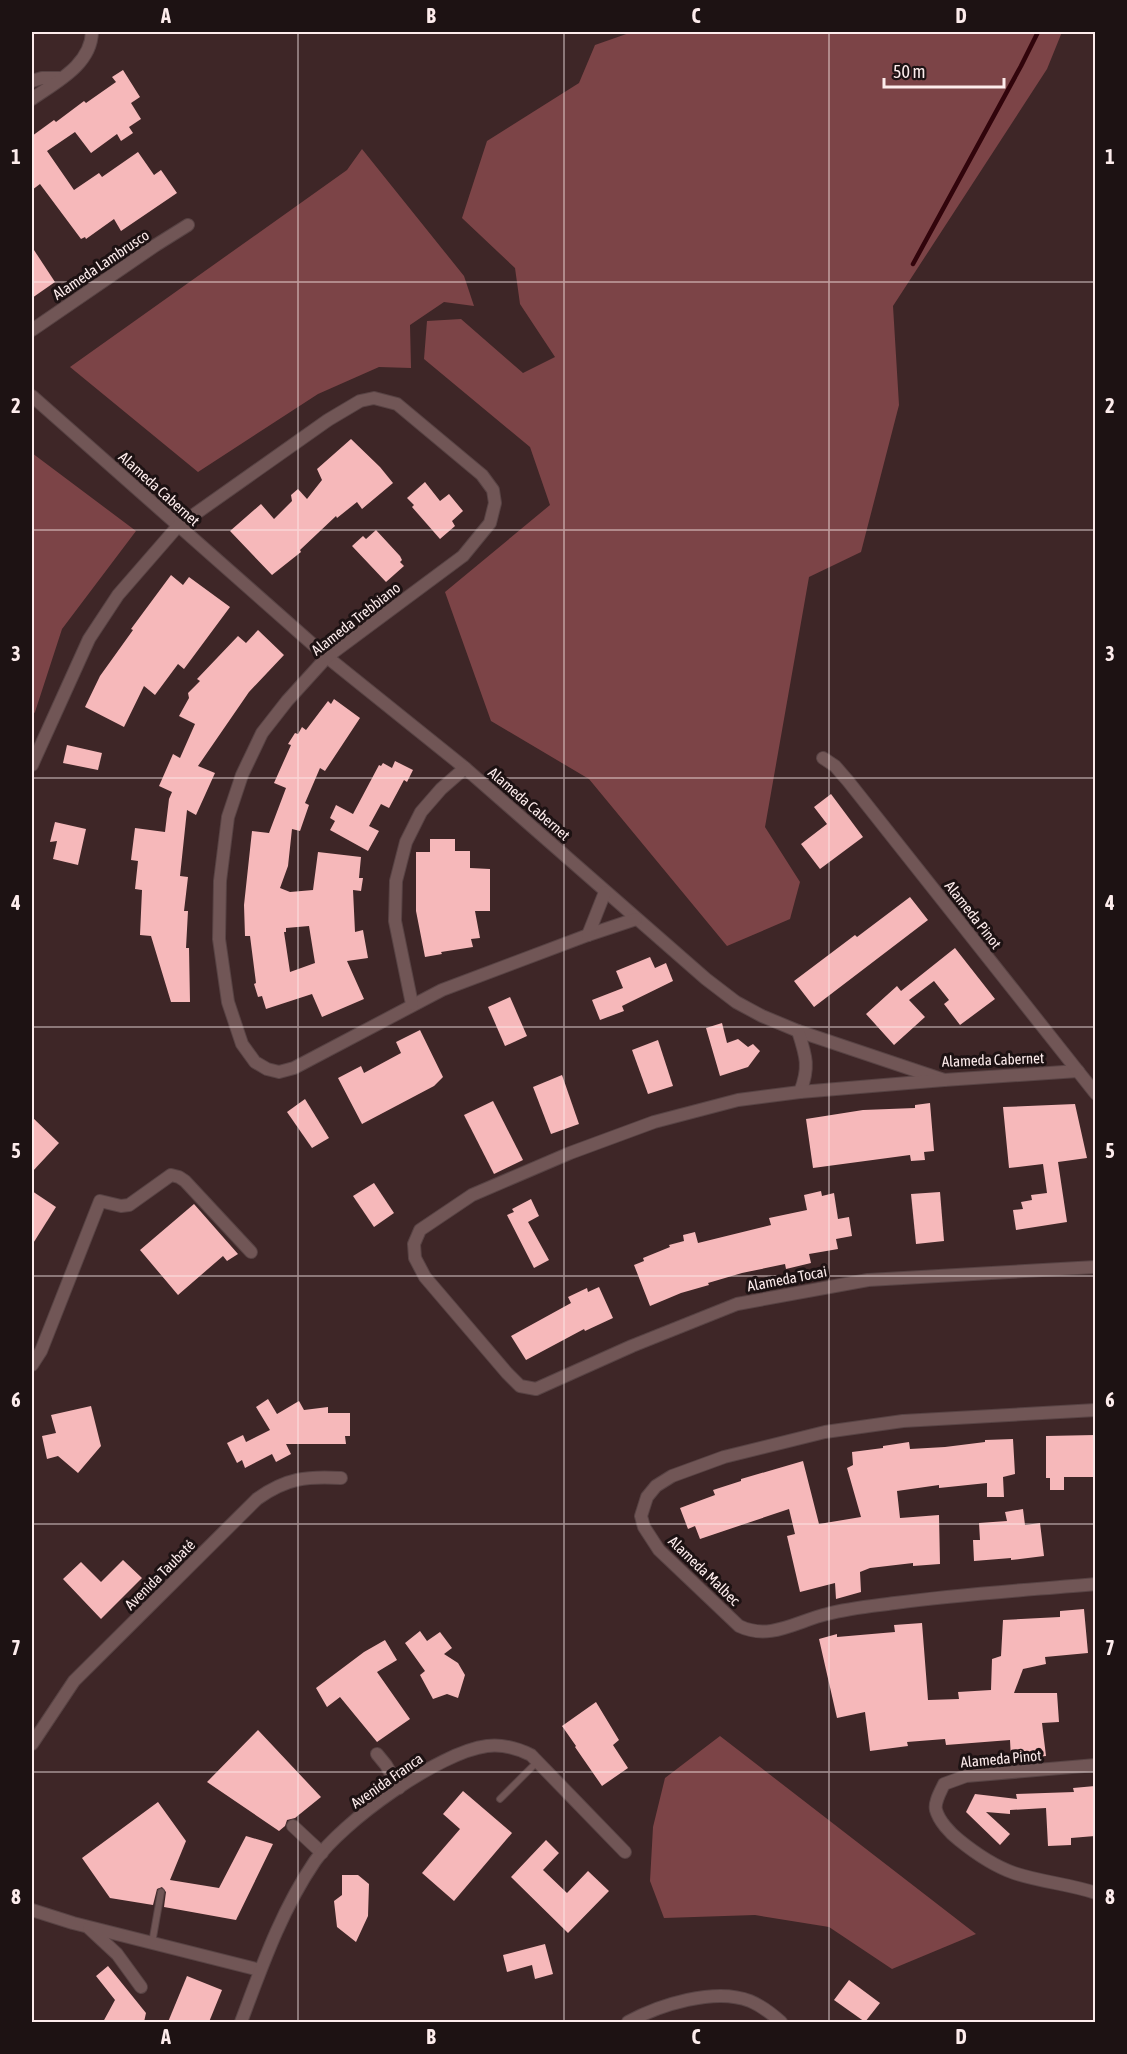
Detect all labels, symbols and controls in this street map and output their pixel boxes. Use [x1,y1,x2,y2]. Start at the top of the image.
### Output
text: A [160,4,171,27]
text: B [426,4,436,27]
text: C [692,4,701,27]
text: D [955,4,967,27]
scale bar [884,51,1004,89]
text: 50 m [893,61,925,82]
text: 1 [11,145,21,168]
text: 1 [1105,145,1115,168]
street label: Alameda Lambrusco [49,226,152,303]
text: 2 [11,394,21,417]
text: 2 [1105,394,1115,417]
street label: Alameda Cabernet [116,448,203,529]
street label: Alameda Trebbiano [308,579,403,659]
text: 3 [11,642,21,665]
text: 3 [1105,642,1115,665]
street label: Alameda Cabernet [485,764,574,844]
street label: Alameda Pinot [942,877,1005,952]
text: 4 [10,891,21,914]
text: 4 [1104,891,1115,914]
street label: Alameda Cabernet [941,1049,1044,1070]
text: 5 [11,1139,21,1162]
text: 5 [1105,1139,1115,1162]
street label: Alameda Tocai [746,1262,828,1295]
text: 6 [11,1388,21,1411]
text: 6 [1105,1388,1115,1411]
street label: Alameda Malbec [665,1532,744,1609]
street label: Avenida Taubaté [121,1536,198,1613]
text: 7 [11,1636,21,1659]
text: 7 [1105,1636,1115,1659]
street label: Alameda Pinot [960,1746,1042,1771]
street label: Avenida Franca [348,1750,426,1812]
text: 8 [11,1885,21,1908]
text: 8 [1105,1885,1115,1908]
text: A [160,2025,171,2048]
text: B [426,2025,436,2048]
text: C [692,2025,701,2048]
text: D [955,2025,967,2048]

